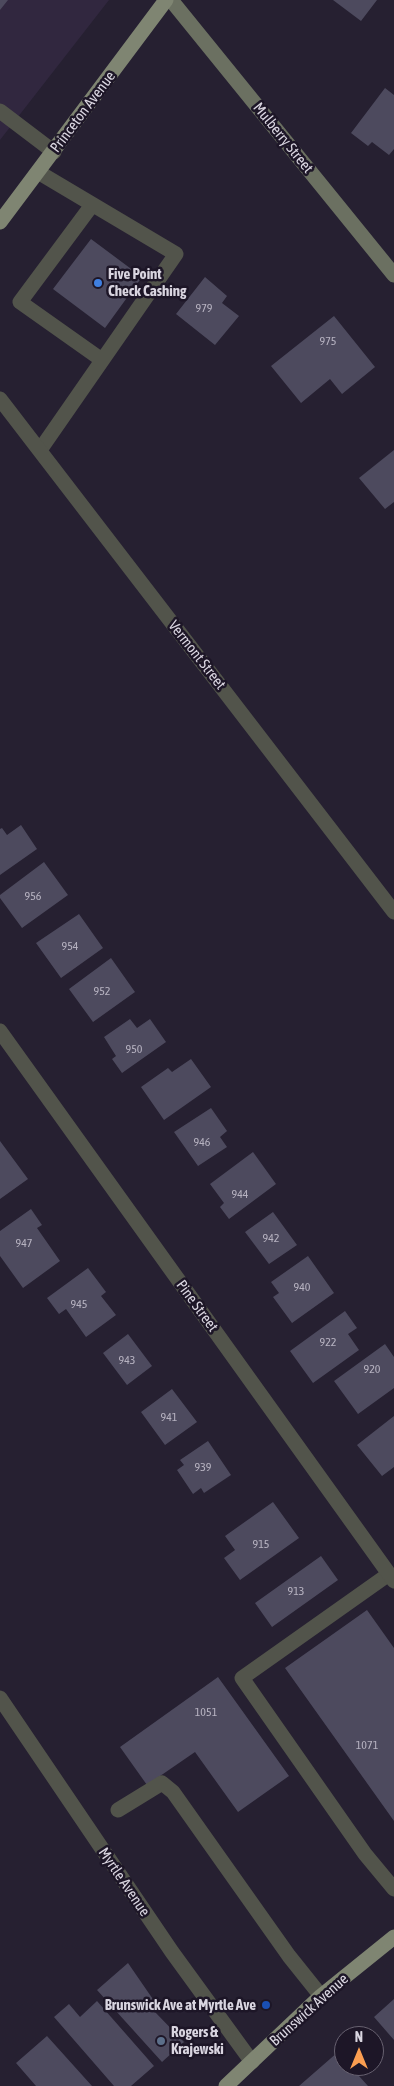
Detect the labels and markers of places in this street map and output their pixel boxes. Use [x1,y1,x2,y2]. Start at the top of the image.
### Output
place label: Five Point Check Cashing [108,265,186,300]
marker: Five Point Check Cashing [92,277,104,289]
place label: Brunswick Ave at Myrtle Ave [105,1996,256,2014]
marker: Brunswick Ave at Myrtle Ave [260,1999,272,2011]
place label: Rogers & Krajewski [171,2023,224,2058]
marker: Rogers & Krajewski [155,2035,167,2047]

